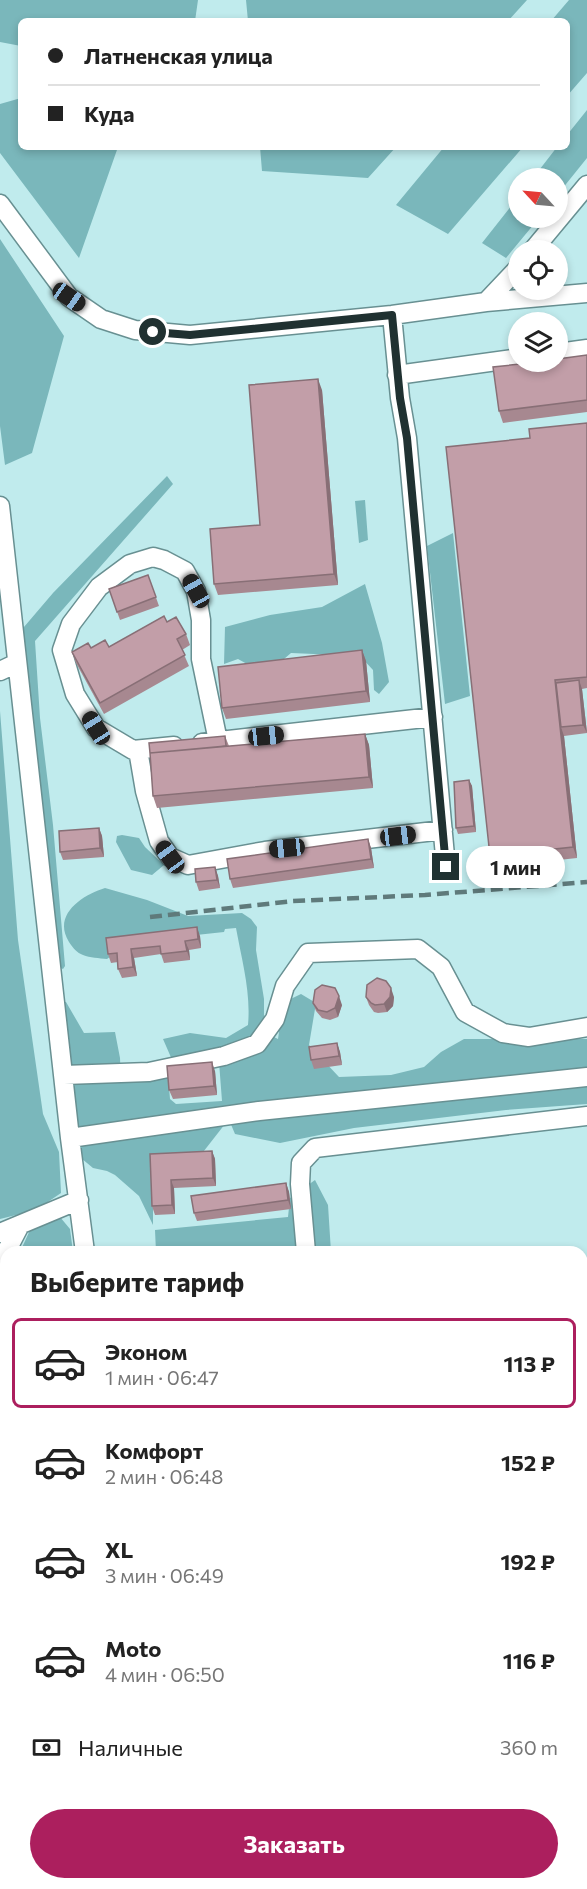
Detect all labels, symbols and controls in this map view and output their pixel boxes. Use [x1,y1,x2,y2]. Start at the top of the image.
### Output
text: Латненская улица [84,42,273,69]
text: Куда [84,100,134,127]
north arrow [508,168,568,228]
map controls [508,168,568,372]
button: locate [508,240,568,300]
car [49,279,89,315]
button: layers [508,312,568,372]
route start [139,318,166,345]
car [179,571,213,611]
car [79,708,113,748]
car [247,725,285,747]
car [379,825,417,847]
car [152,837,188,877]
car [268,837,306,859]
callout: 1 мин [467,846,566,888]
route end [432,853,459,880]
text: 1 мин [490,855,541,879]
text: Выберите тариф [30,1265,244,1298]
icon: car [33,1336,87,1390]
text: Эконом [105,1338,187,1365]
text: 113 ₽ [504,1350,555,1377]
text: 1 мин · 06:47 [105,1365,219,1389]
icon: car [33,1435,87,1489]
text: Комфорт [105,1437,203,1464]
text: 152 ₽ [501,1449,555,1476]
text: 2 мин · 06:48 [105,1464,223,1488]
icon: car [33,1534,87,1588]
text: XL [105,1536,133,1563]
text: 192 ₽ [500,1548,555,1575]
text: 3 мин · 06:49 [105,1563,224,1587]
icon: car [33,1633,87,1687]
text: Moto [105,1635,161,1662]
text: 116 ₽ [503,1647,555,1674]
text: 4 мин · 06:50 [105,1662,225,1686]
icon: cash [30,1731,63,1764]
text: Наличные [78,1734,183,1761]
text: 360 m [500,1735,558,1759]
button: Заказать [30,1809,558,1878]

